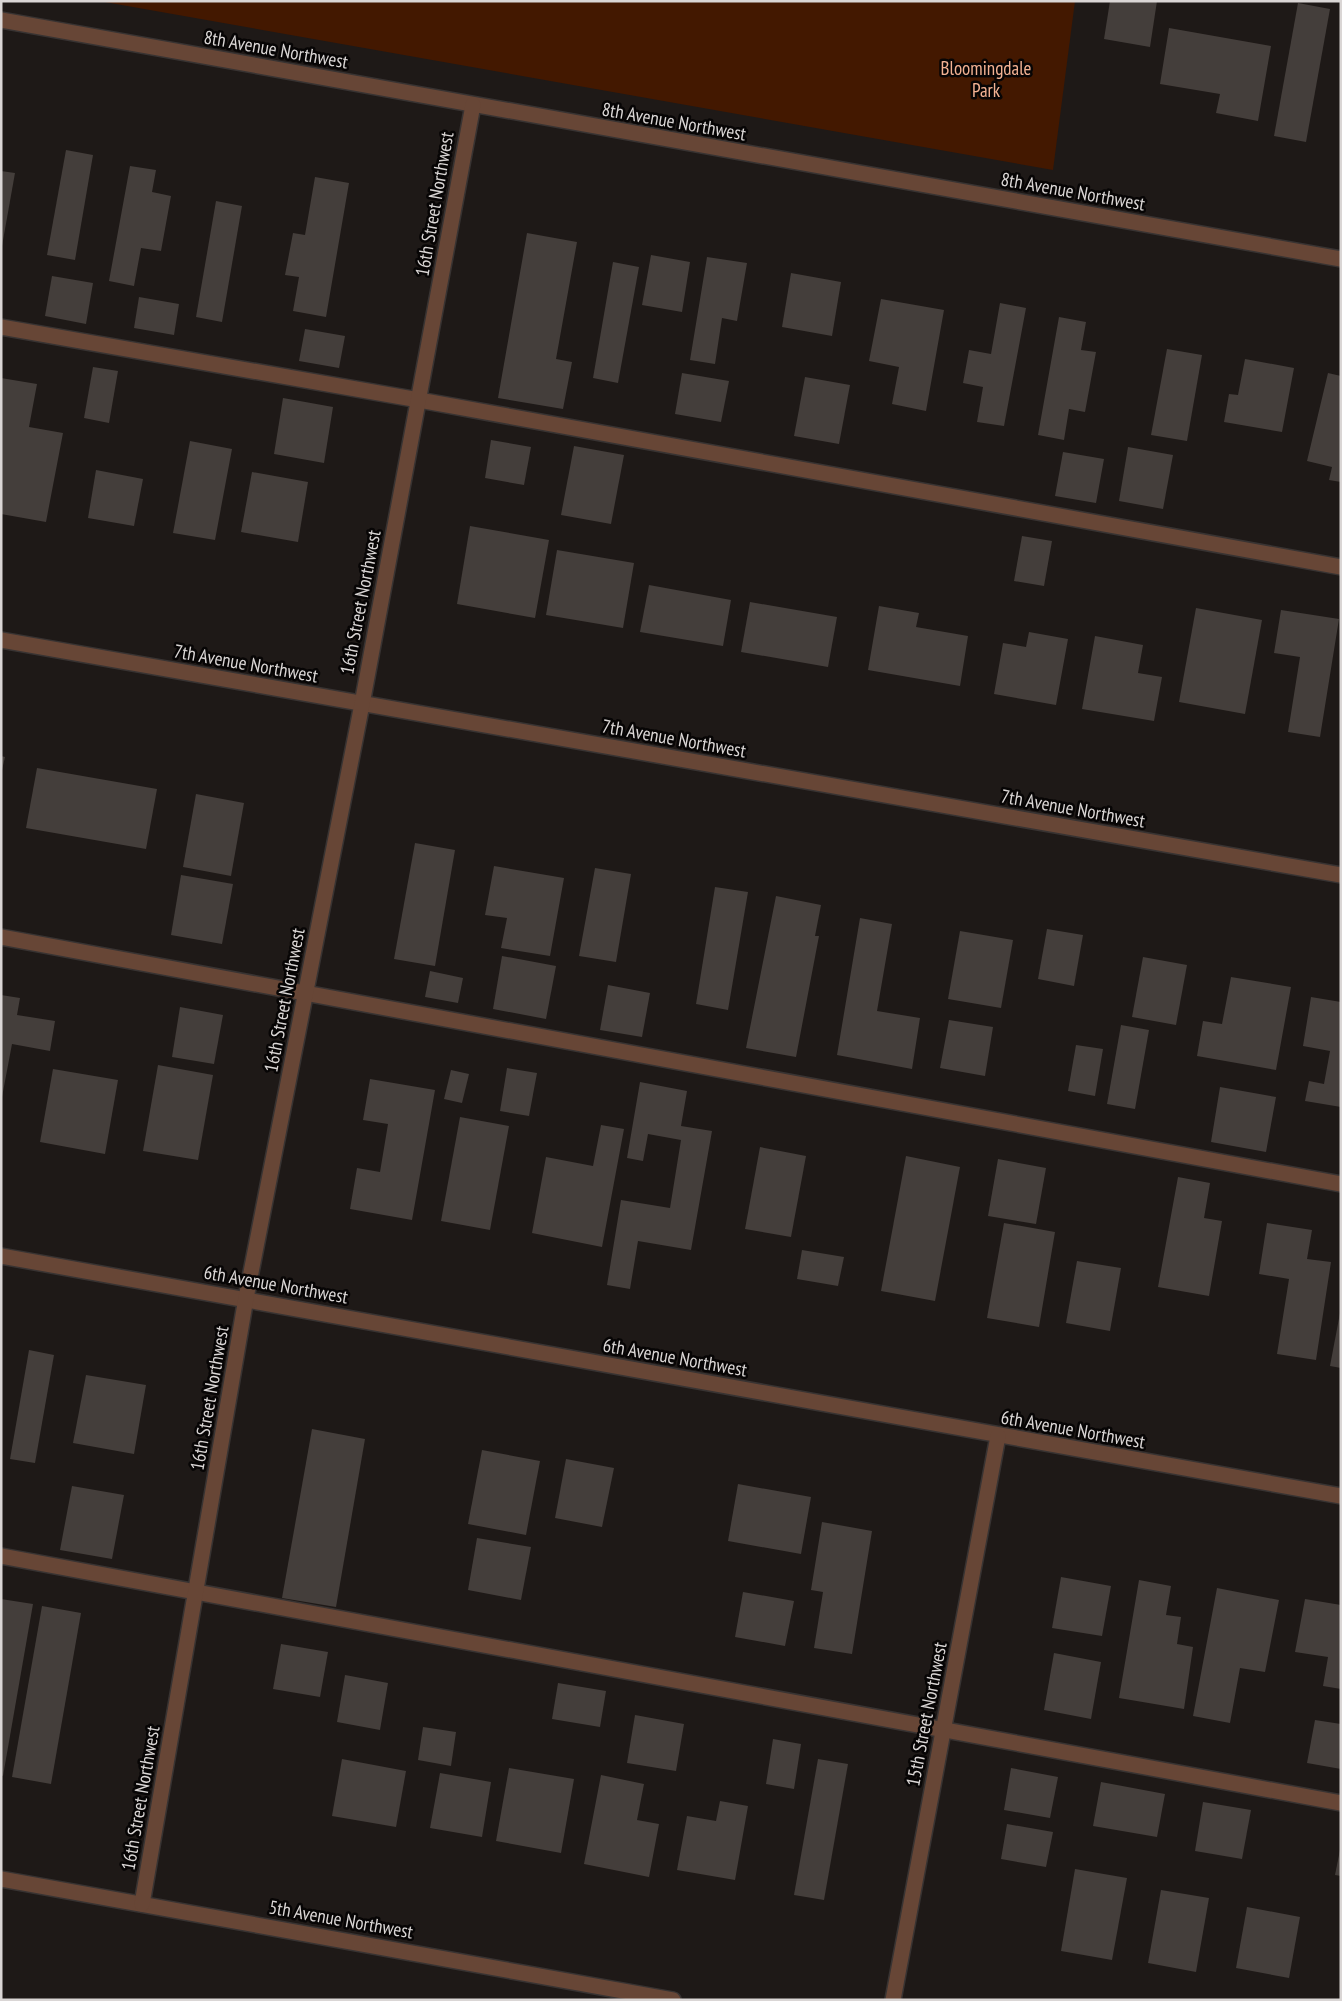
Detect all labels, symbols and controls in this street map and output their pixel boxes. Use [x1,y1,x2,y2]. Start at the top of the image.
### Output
street label: 8th Avenue Northwest [202,25,351,74]
park label: Bloomingdale Park [941,56,1032,102]
street label: 8th Avenue Northwest [600,97,749,146]
street label: 16th Street Northwest [409,129,459,278]
street label: 8th Avenue Northwest [999,167,1148,216]
street label: 16th Street Northwest [334,527,386,676]
street label: 7th Avenue Northwest [172,639,321,688]
street label: 7th Avenue Northwest [600,714,749,763]
street label: 7th Avenue Northwest [999,784,1148,833]
street label: 16th Street Northwest [258,925,310,1074]
street label: 6th Avenue Northwest [202,1260,351,1309]
street label: 16th Street Northwest [184,1323,234,1472]
street label: 6th Avenue Northwest [601,1333,750,1382]
street label: 6th Avenue Northwest [999,1405,1148,1454]
street label: 15th Street Northwest [900,1639,952,1788]
street label: 16th Street Northwest [115,1723,165,1872]
street label: 5th Avenue Northwest [267,1895,416,1944]

